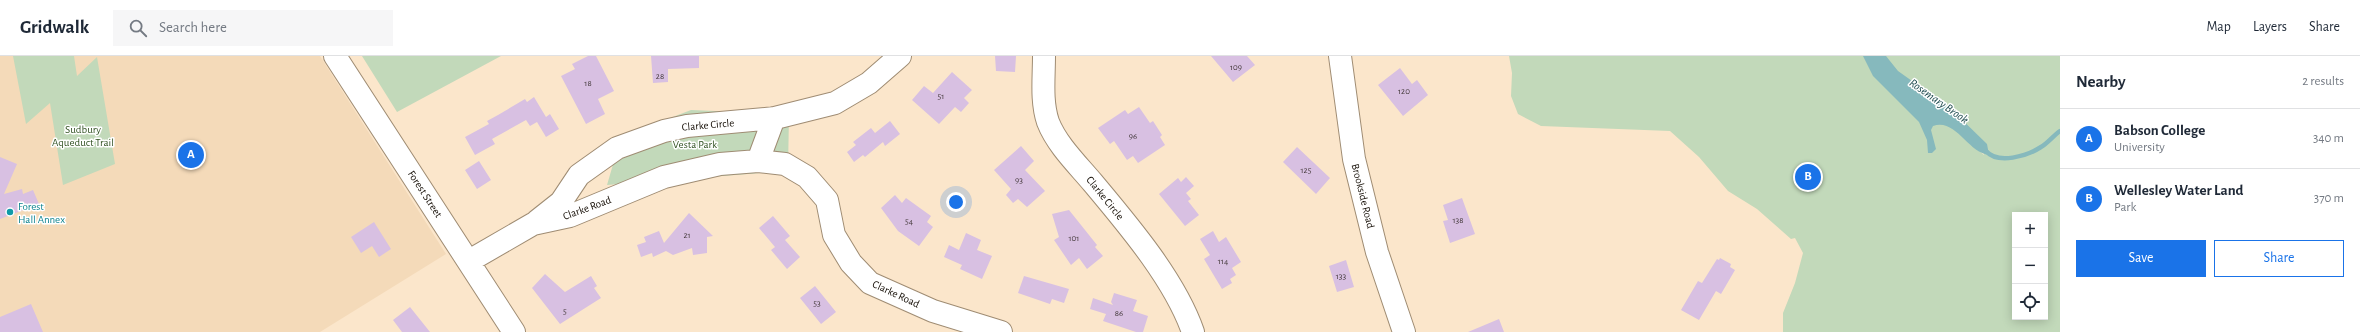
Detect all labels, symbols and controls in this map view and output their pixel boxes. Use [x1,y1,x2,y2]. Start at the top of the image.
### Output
search box [113,10,393,46]
icon: search [127,17,149,39]
text: Gridwalk [20,18,89,37]
text: Search here [159,20,227,35]
text: Map [2206,20,2231,34]
text: Layers [2253,20,2287,34]
text: Share [2309,20,2340,34]
house number: 109 [1230,63,1242,72]
house number: 28 [656,72,664,81]
text: Nearby [2076,73,2126,90]
text: 2 results [2302,75,2344,88]
water label: Rosemary Brook [1907,76,1971,126]
house number: 18 [584,79,592,88]
house number: 120 [1398,87,1410,96]
house number: 51 [938,92,944,101]
street label: Clarke Circle [681,117,735,133]
text: Babson College [2114,123,2205,138]
park label: Sudbury Aqueduct Trail [52,124,114,148]
house number: 96 [1129,132,1137,141]
text: A [2085,132,2093,145]
text: 340 m [2313,132,2344,145]
park label: Vesta Park [673,139,717,150]
pin: A [178,140,204,170]
text: University [2114,141,2165,154]
street label: Brookside Road [1350,162,1376,230]
pin: B [1795,162,1821,192]
house number: 125 [1301,166,1312,175]
street label: Forest Street [406,169,444,220]
street label: Clarke Circle [1084,174,1126,222]
house number: 93 [1015,176,1023,185]
text: Wellesley Water Land [2114,183,2243,198]
your location [946,192,966,212]
text: B [2085,192,2093,205]
text: 370 m [2314,192,2344,205]
street label: Clarke Road [561,194,613,222]
place label: Forest Hall Annex [18,201,65,225]
text: Park [2114,201,2136,214]
marker: Forest Hall Annex [5,207,15,217]
map controls [2012,212,2048,320]
button: + [2012,212,2048,248]
house number: 138 [1452,216,1464,225]
house number: 54 [905,217,914,226]
house number: 21 [683,231,691,240]
house number: 101 [1069,234,1079,243]
button: Save [2076,240,2206,277]
button: Share [2214,240,2344,277]
button: − [2012,248,2048,284]
house number: 114 [1218,257,1229,266]
house number: 133 [1336,272,1347,281]
street label: Clarke Road [871,278,922,310]
button: locate [2012,284,2048,320]
house number: 53 [813,299,821,308]
house number: 5 [563,307,567,316]
house number: 86 [1115,309,1123,318]

